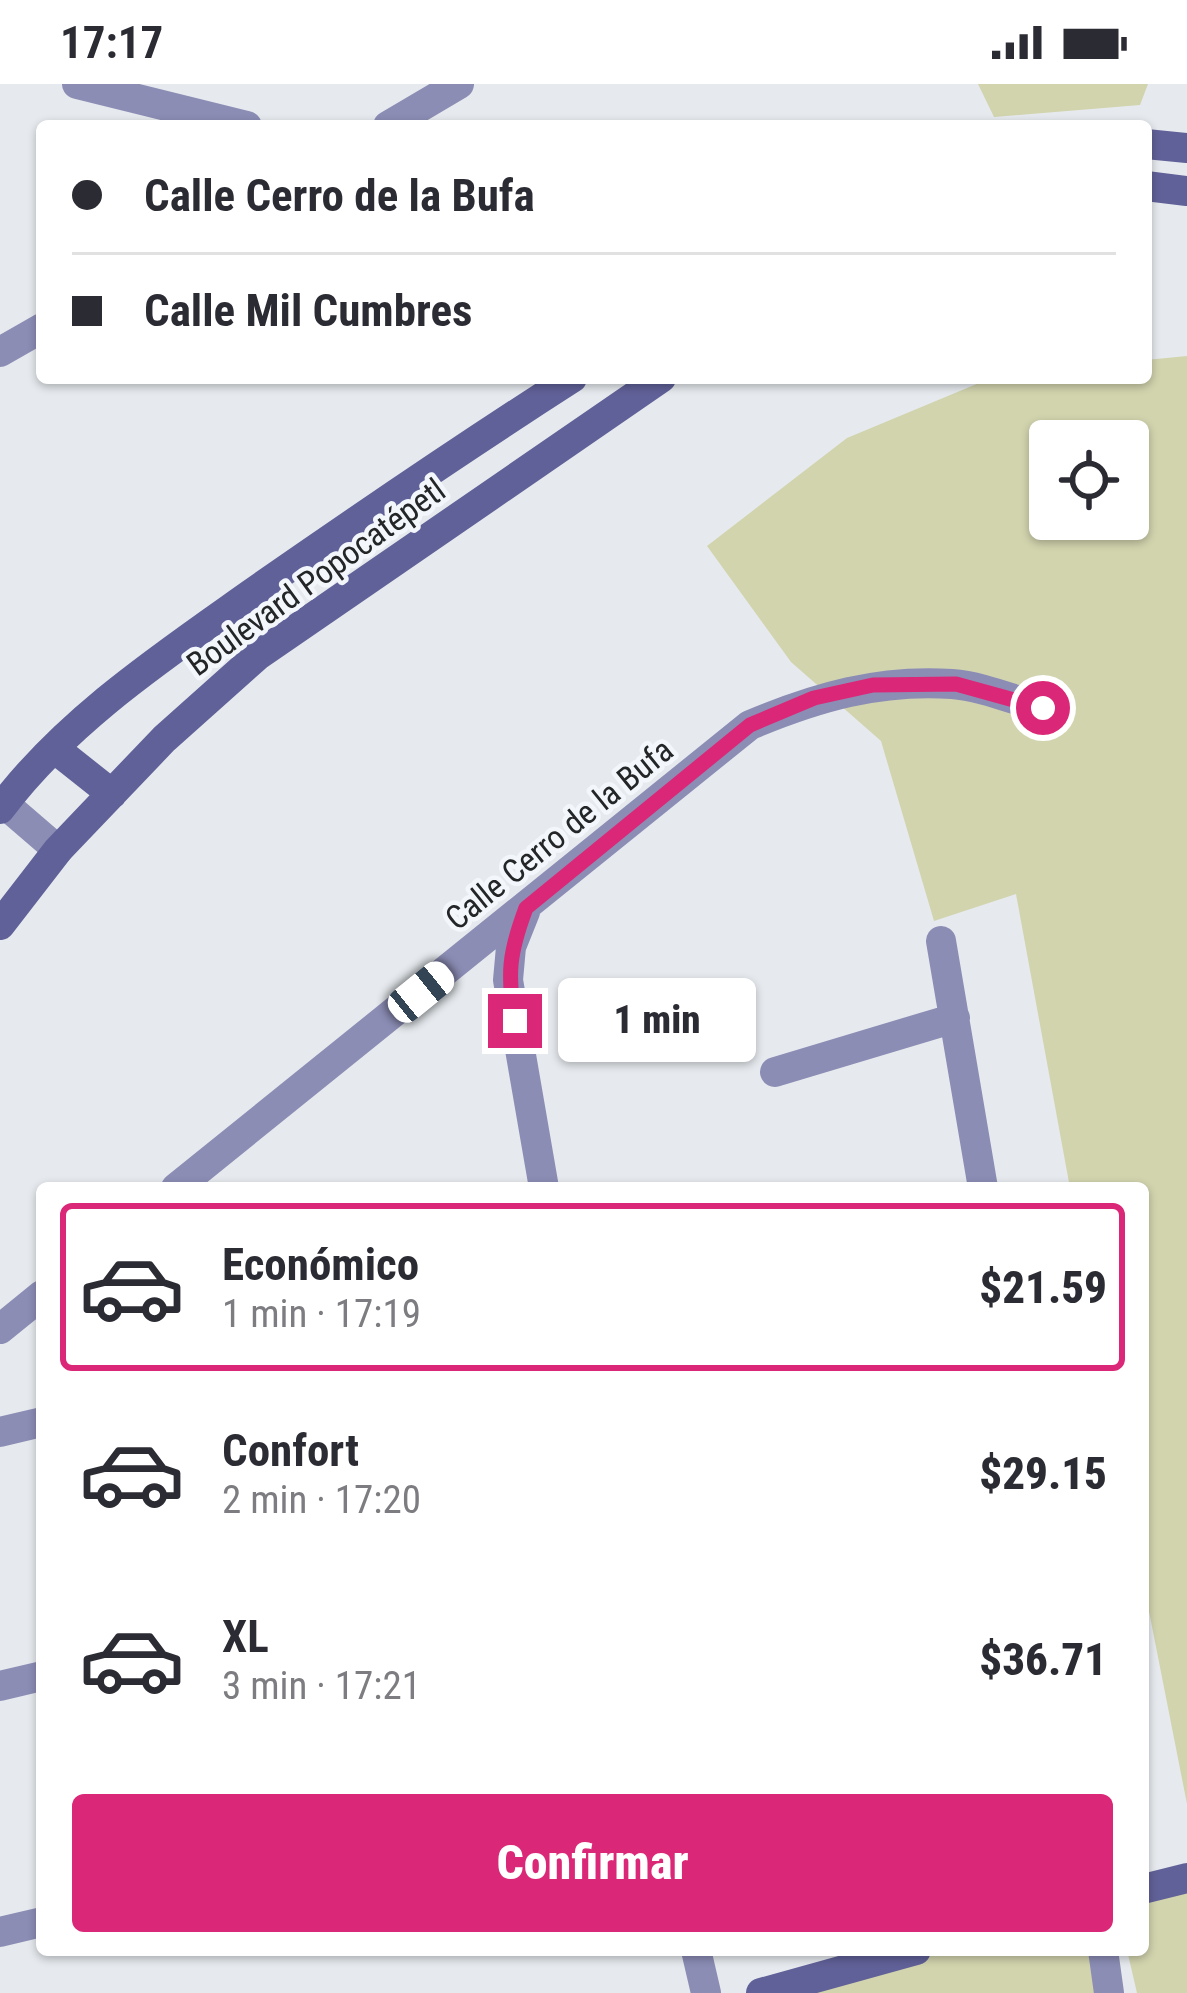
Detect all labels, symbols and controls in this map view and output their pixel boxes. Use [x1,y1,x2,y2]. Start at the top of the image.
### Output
text: 17:17 [60,16,163,69]
text: Calle Cerro de la Bufa [144,169,535,222]
text: Calle Mil Cumbres [144,284,472,337]
map controls [1029,420,1149,540]
button: locate [1029,420,1149,540]
street label: Boulevard Popocatépetl [179,470,453,684]
route start [1016,681,1070,735]
street label: Calle Cerro de la Bufa [437,730,681,938]
car [382,955,460,1029]
callout: 1 min [557,979,755,1063]
route end [488,994,542,1048]
text: 1 min [614,997,700,1043]
icon: car [78,1233,186,1341]
text: Económico [222,1238,419,1291]
text: $21.59 [979,1261,1107,1314]
text: 1 min · 17:19 [222,1291,421,1337]
icon: car [78,1419,186,1527]
text: Confort [222,1424,359,1477]
text: $29.15 [979,1447,1107,1500]
text: 2 min · 17:20 [222,1477,421,1523]
icon: car [78,1605,186,1713]
text: XL [222,1610,269,1663]
text: $36.71 [979,1633,1107,1686]
text: 3 min · 17:21 [222,1663,421,1709]
button: Confirmar [72,1794,1113,1932]

